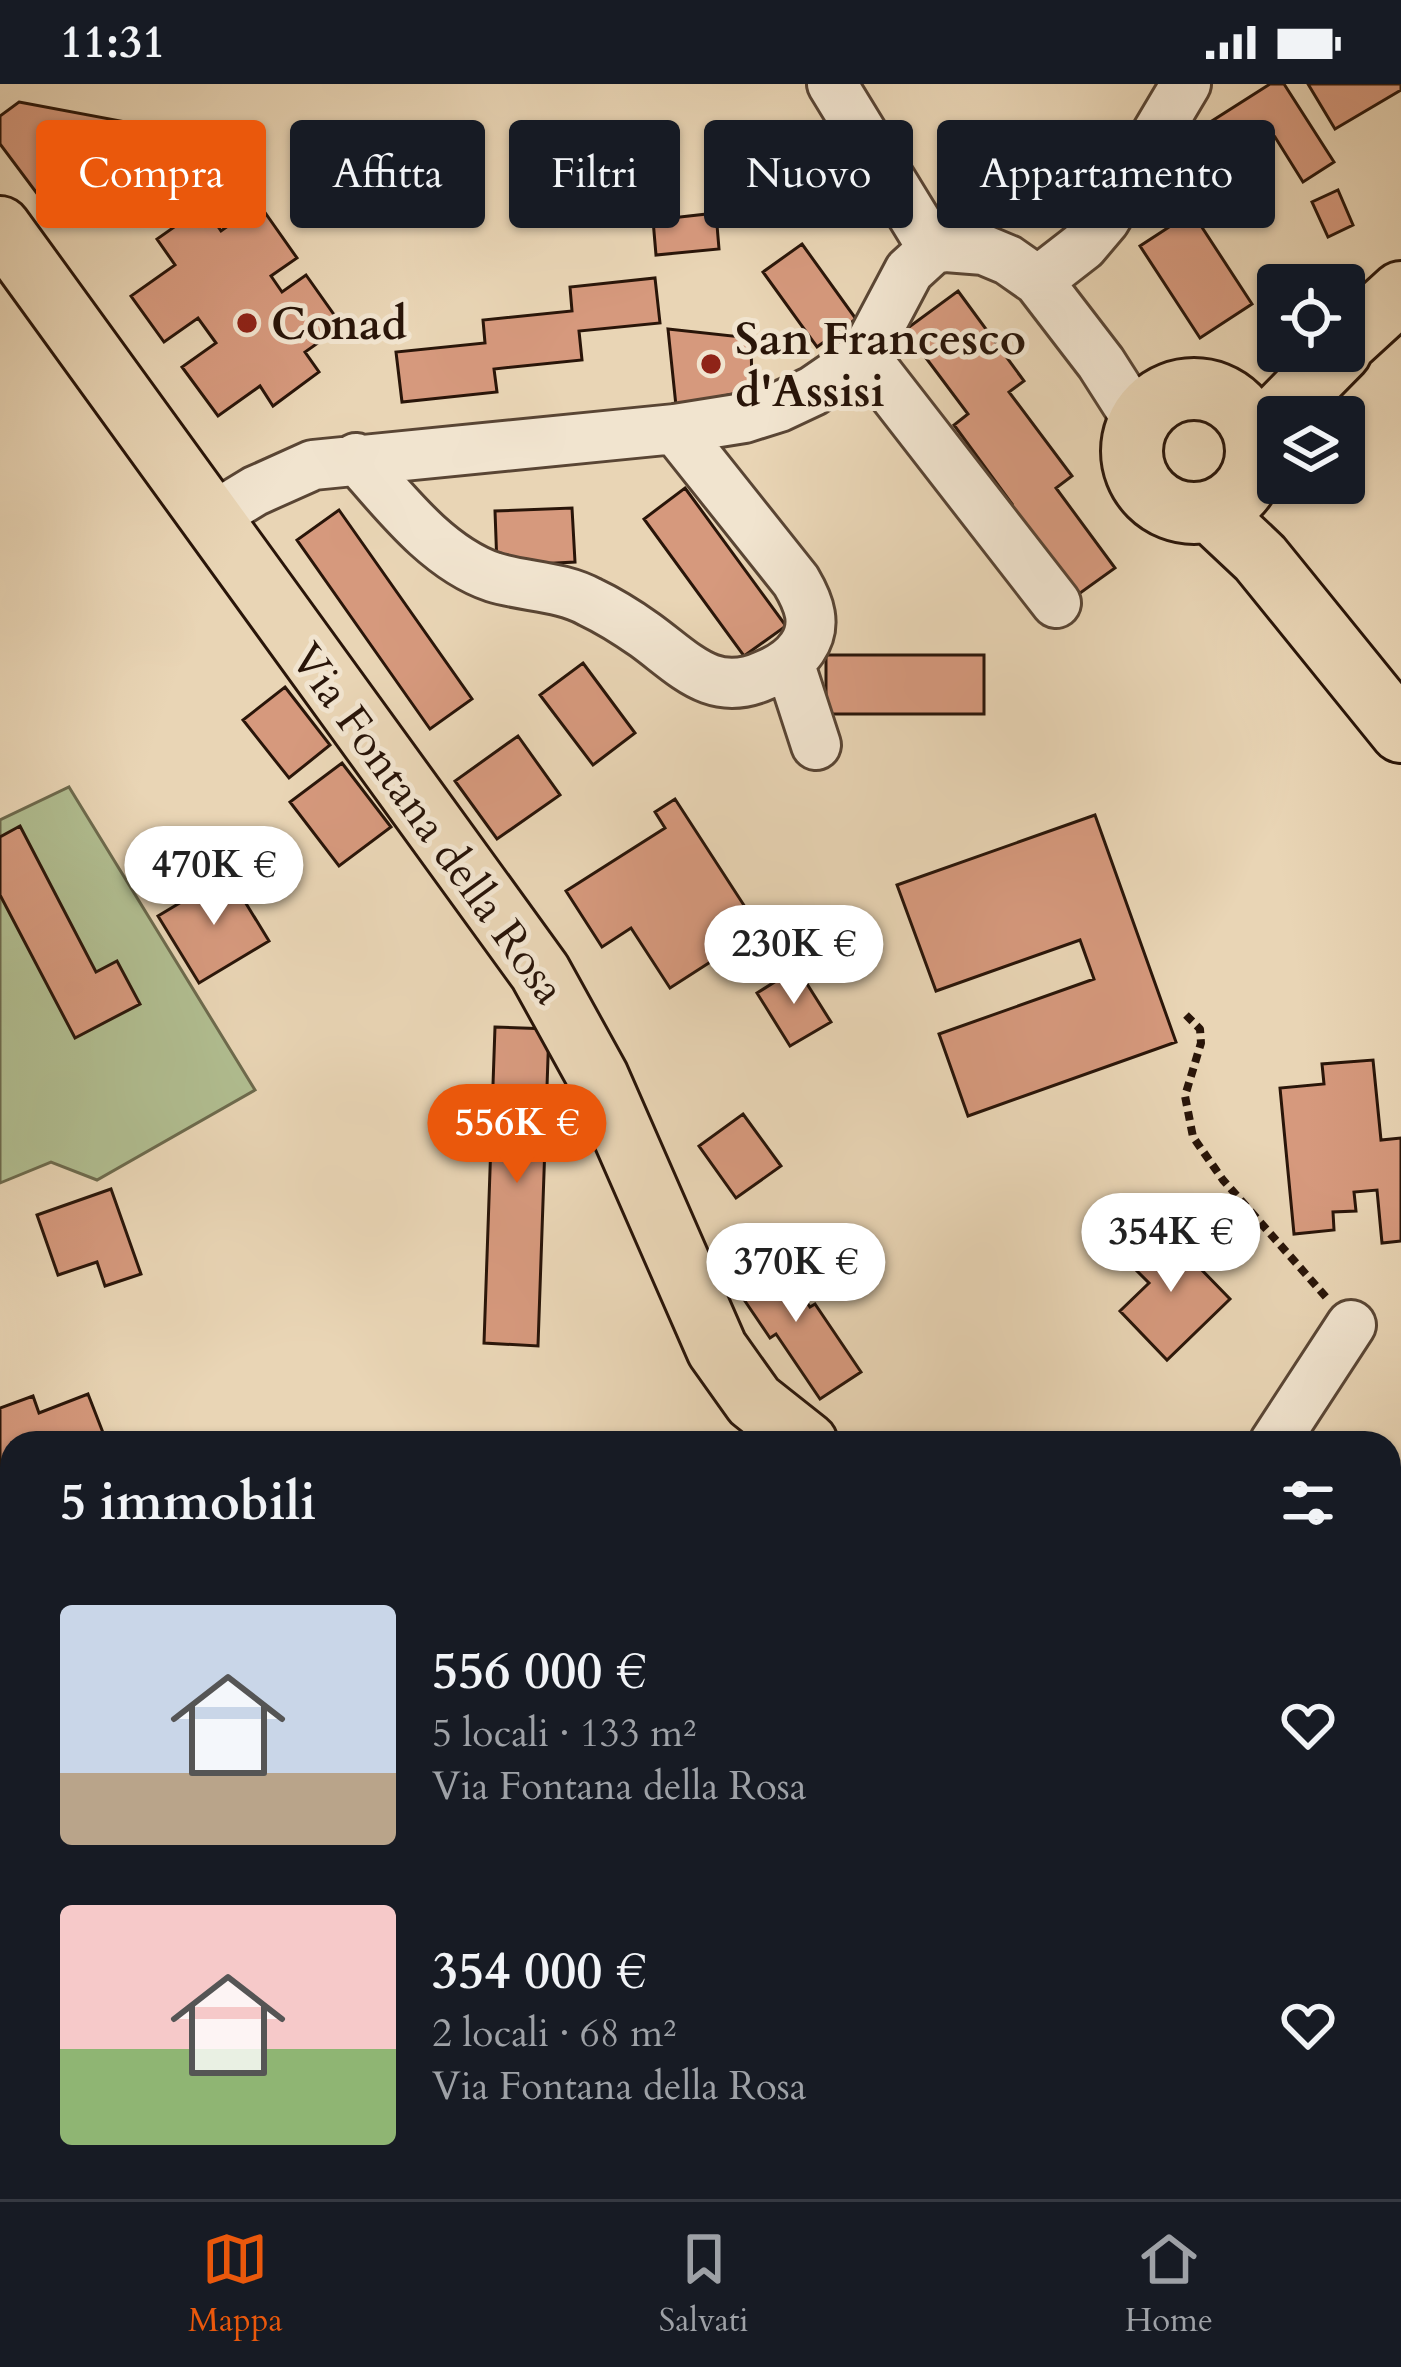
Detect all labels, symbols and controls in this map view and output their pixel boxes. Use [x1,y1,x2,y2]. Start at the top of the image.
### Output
text: 11:31 [60,12,165,73]
chip: Compra [36,120,266,228]
chip: Affitta [290,120,485,228]
chip: Filtri [509,120,680,228]
chip: Nuovo [704,120,913,228]
chip: Appartamento [937,120,1275,228]
map controls [1257,264,1365,504]
button: locate [1257,264,1365,372]
place label: Conad [271,294,407,355]
place label: San Francesco d'Assisi [735,309,1026,422]
marker: Conad [234,310,260,336]
marker: San Francesco d'Assisi [698,351,724,377]
button: layers [1257,396,1365,504]
street label: Via Fontana della Rosa [276,631,580,1017]
pin: 470K € [116,826,312,928]
text: 470K € [151,838,277,891]
pin: 230K € [696,905,892,1007]
text: 230K € [731,917,857,970]
pin: 556K € [419,1084,615,1186]
text: 556K € [454,1096,580,1149]
pin: 354K € [1073,1193,1269,1295]
text: 354K € [1108,1205,1234,1258]
pin: 370K € [698,1223,894,1325]
text: 370K € [733,1235,859,1288]
text: 5 immobili [60,1468,316,1538]
icon: filters [1275,1470,1341,1536]
text: 556 000 € [432,1637,646,1707]
icon: home [156,1653,300,1797]
icon: heart [1275,1692,1341,1758]
text: 5 locali · 133 m² [432,1707,696,1760]
text: Via Fontana della Rosa [432,1760,807,1813]
text: 354 000 € [432,1937,646,2007]
icon: home [156,1953,300,2097]
icon: heart [1275,1992,1341,2058]
text: 2 locali · 68 m² [432,2007,676,2060]
text: Via Fontana della Rosa [432,2060,807,2113]
tab: Mappa [188,2226,283,2343]
tab: Salvati [659,2226,749,2343]
tab: Home [1125,2226,1213,2343]

